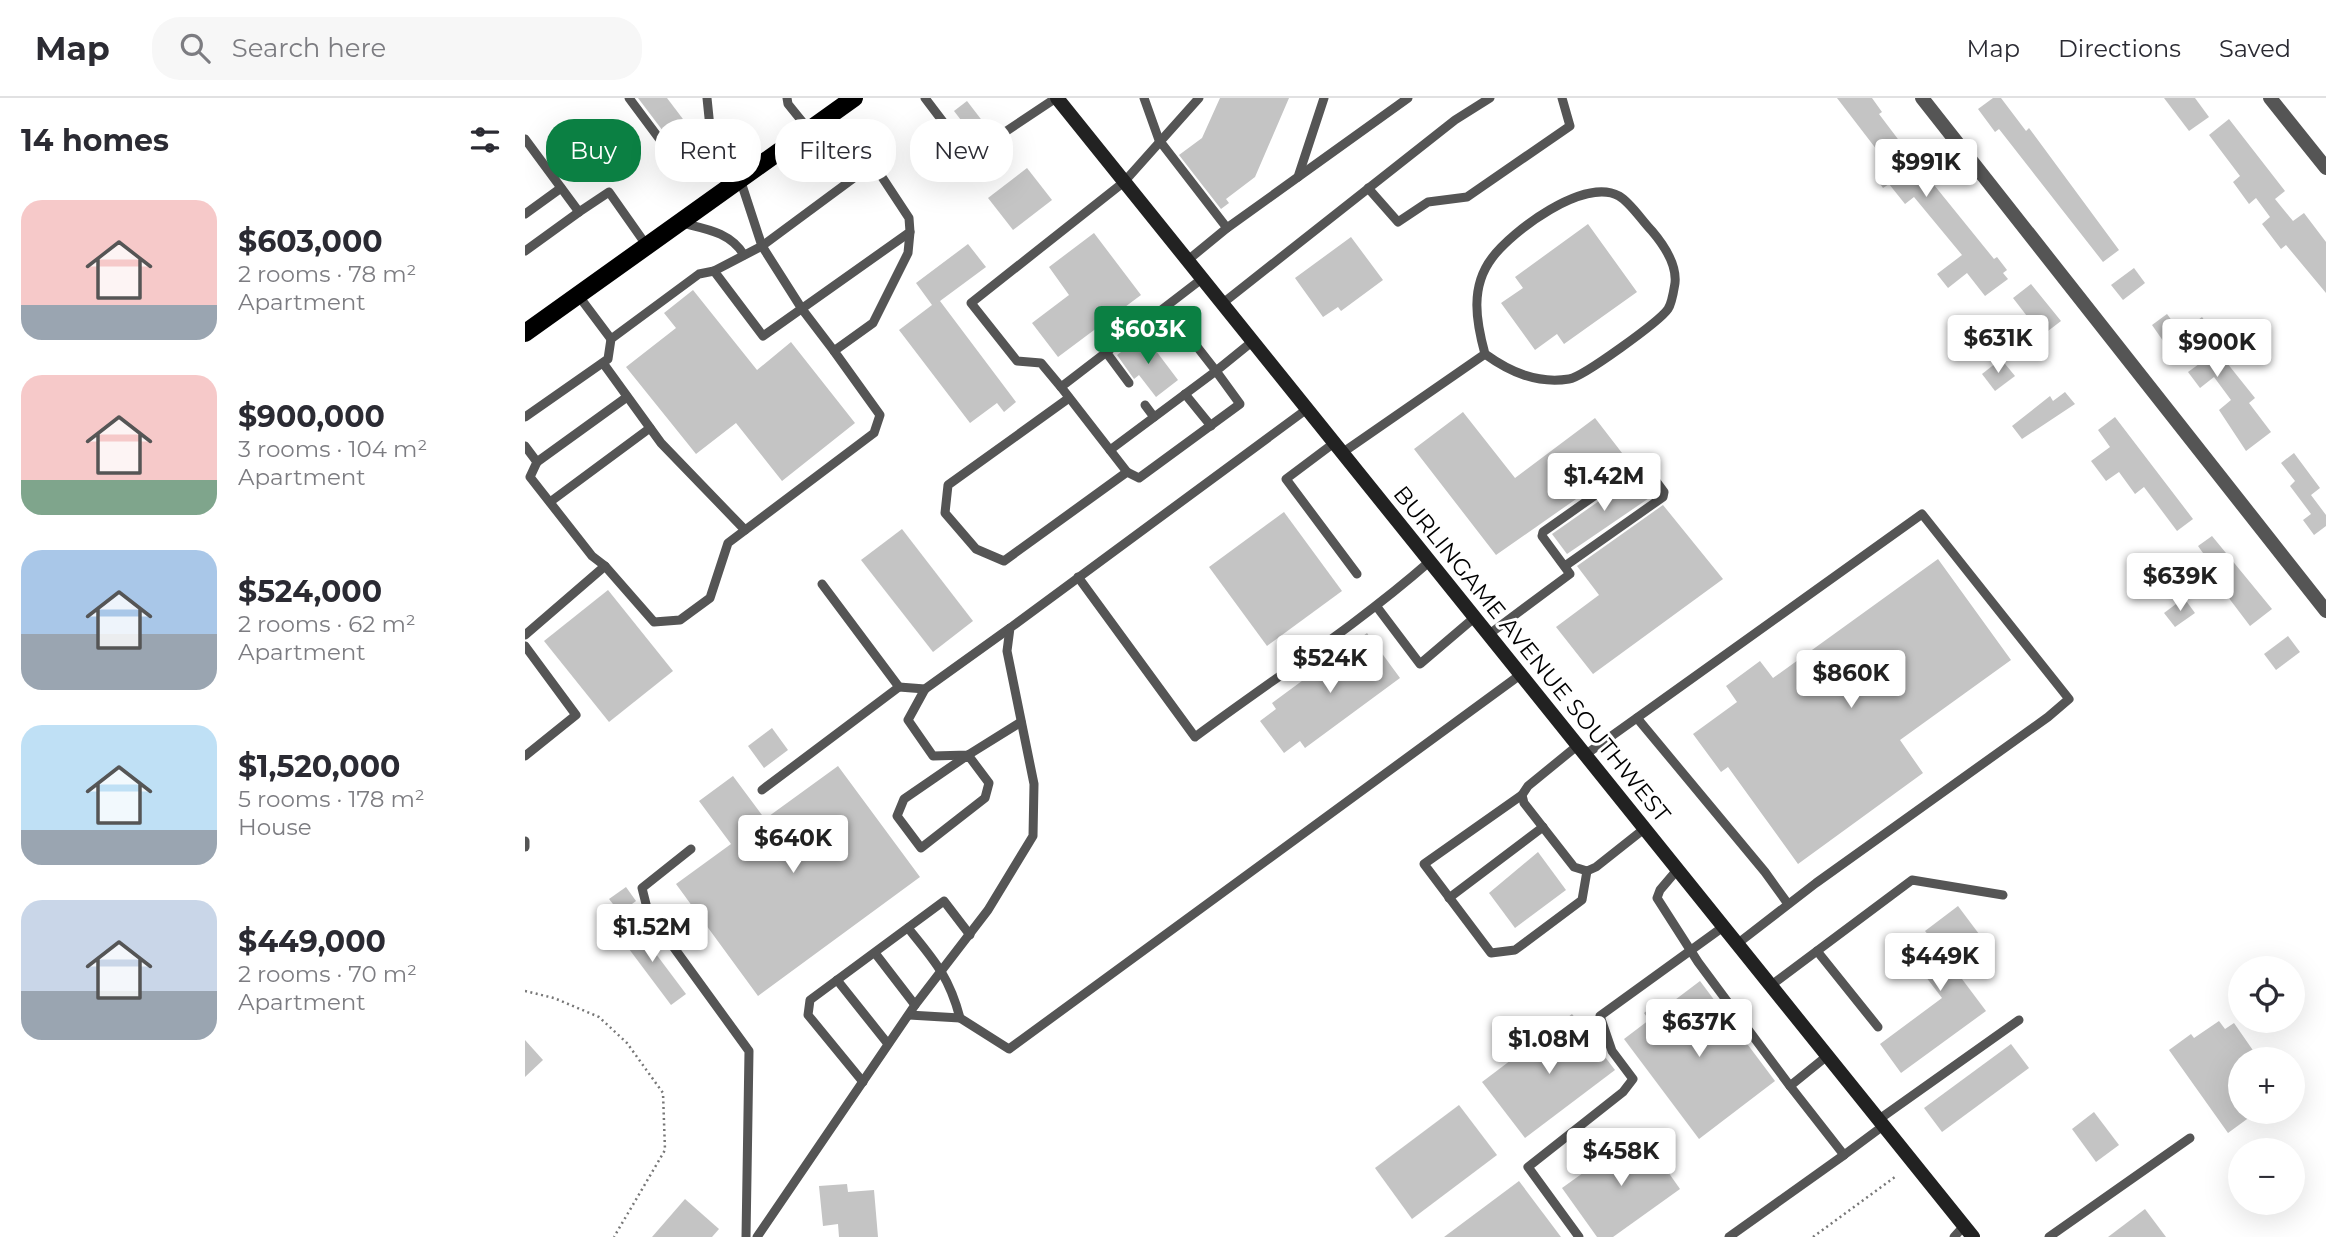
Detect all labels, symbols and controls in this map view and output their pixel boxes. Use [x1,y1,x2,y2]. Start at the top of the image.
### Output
search box [152,17,642,80]
text: Map [35,28,110,68]
icon: search [176,29,214,67]
text: Search here [232,32,386,64]
text: Map [1967,34,2020,63]
text: Directions [2058,34,2181,63]
text: Saved [2219,34,2291,63]
chip: Buy [546,119,641,182]
chip: Rent [655,119,761,182]
chip: Filters [775,119,896,182]
chip: New [910,119,1013,182]
icon: filters [466,121,504,159]
text: 14 homes [21,122,169,159]
pin: $991K [1877,140,1975,199]
text: $991K [1891,148,1961,176]
text: $603,000 [238,223,383,260]
icon: home [77,228,161,312]
text: 2 rooms · 78 m² [238,260,416,288]
text: Apartment [238,288,366,316]
pin: $603K [1099,306,1197,366]
text: $603K [1110,315,1186,343]
pin: $631K [1949,316,2047,375]
pin: $900K [2168,320,2266,379]
text: $631K [1964,324,2032,352]
text: $900K [2178,328,2256,356]
text: $900,000 [238,398,385,435]
icon: home [77,403,161,487]
text: 3 rooms · 104 m² [238,435,427,463]
pin: $1.42M [1547,454,1661,513]
text: $1.42M [1564,462,1644,490]
text: Apartment [238,463,366,491]
street label: BURLINGAME AVENUE SOUTHWEST [1387,480,1677,828]
pin: $639K [2131,554,2229,613]
text: $639K [2143,562,2217,590]
text: $524,000 [238,573,382,610]
icon: home [77,578,161,662]
text: 2 rooms · 62 m² [238,610,416,638]
pin: $524K [1281,636,1379,695]
text: Apartment [238,638,366,666]
text: $524K [1293,644,1367,672]
pin: $860K [1802,650,1900,710]
text: $860K [1812,659,1890,687]
text: $1,520,000 [238,748,400,785]
icon: home [77,753,161,837]
text: 5 rooms · 178 m² [238,785,425,813]
text: House [238,813,312,841]
pin: $640K [744,816,842,875]
text: $640K [754,824,832,852]
pin: $1.52M [595,904,709,964]
text: $1.52M [613,913,691,941]
text: $449,000 [238,923,386,960]
icon: home [77,928,161,1012]
pin: $449K [1891,934,1989,993]
text: $449K [1901,942,1979,970]
map controls [2228,956,2305,1215]
button: locate [2228,956,2305,1033]
text: 2 rooms · 70 m² [238,960,417,988]
text: Apartment [238,988,366,1016]
pin: $637K [1650,1000,1748,1059]
text: $637K [1662,1008,1736,1036]
pin: $1.08M [1492,1016,1606,1076]
text: $1.08M [1508,1025,1590,1053]
button: + [2228,1047,2305,1124]
pin: $458K [1572,1128,1670,1188]
text: $458K [1583,1137,1659,1165]
button: − [2228,1138,2305,1215]

